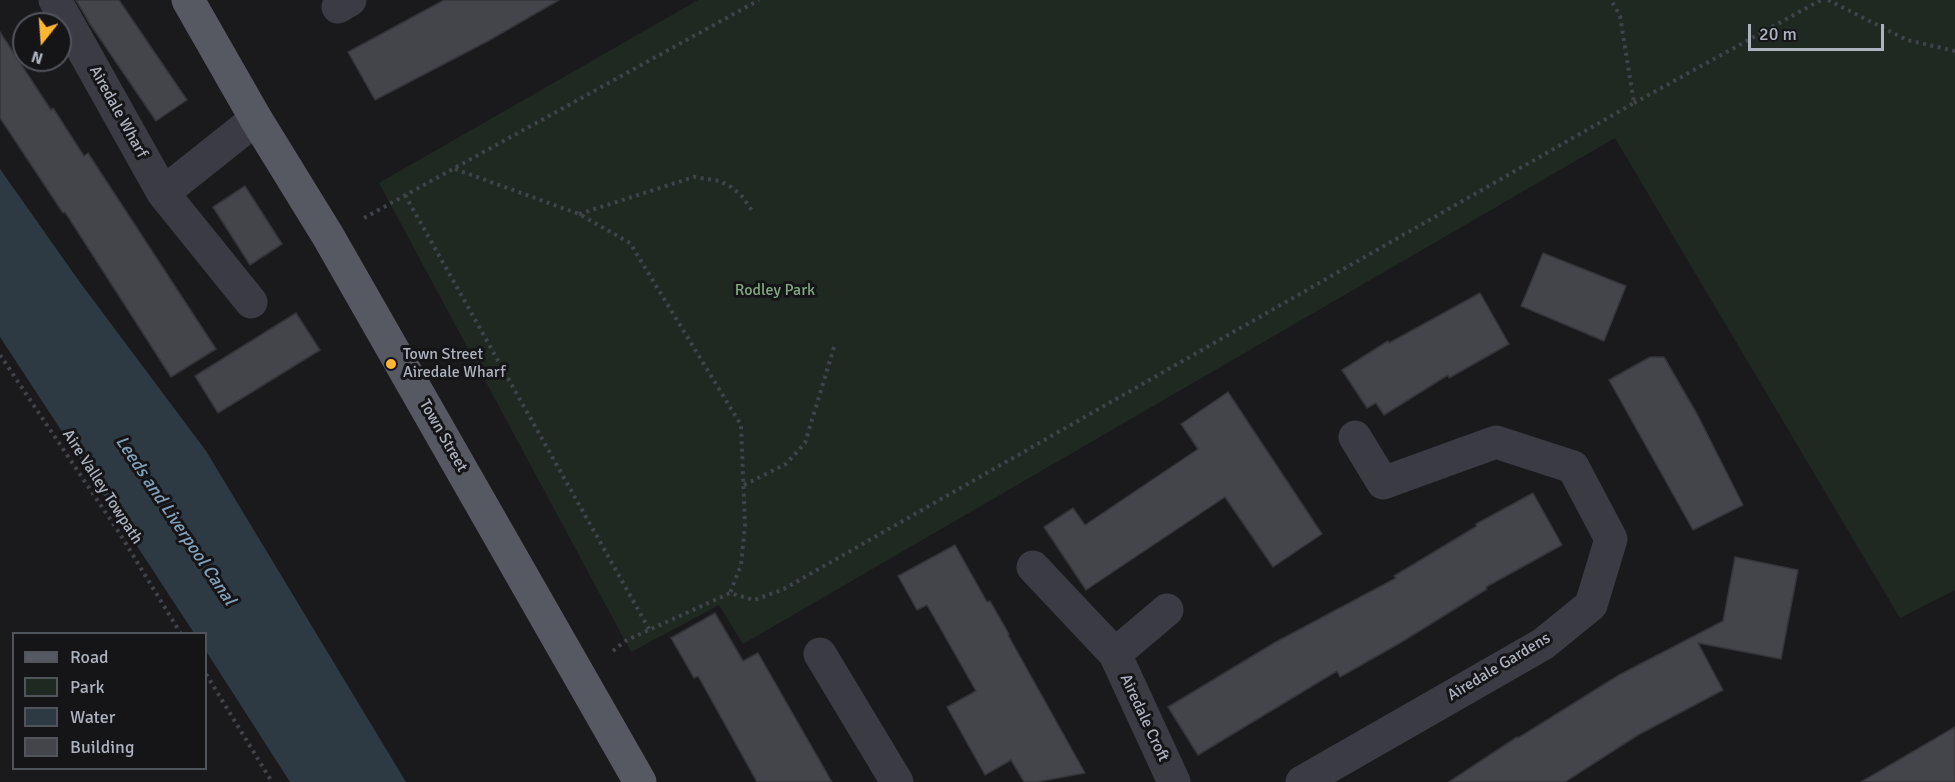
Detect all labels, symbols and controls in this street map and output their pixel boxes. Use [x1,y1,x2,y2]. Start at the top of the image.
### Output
north arrow [12,12,72,72]
scale bar [1751,12,1888,50]
text: 20 m [1759,23,1797,45]
text: N [29,46,46,68]
street label: Airedale Wharf [85,63,151,161]
park label: Rodley Park [735,281,815,301]
place label: Town Street Airedale Wharf [403,345,506,383]
marker: Town Street Airedale Wharf [384,357,398,371]
street label: Town Street [415,396,471,476]
street label: Aire Valley Towpath [58,426,146,548]
water label: Leeds and Liverpool Canal [110,432,240,610]
street label: Airedale Gardens [1444,629,1554,705]
legend [12,632,207,770]
text: Road [70,646,109,668]
street label: Airedale Croft [1115,671,1173,765]
text: Park [70,676,105,698]
text: Water [70,706,115,728]
text: Building [70,736,134,758]

